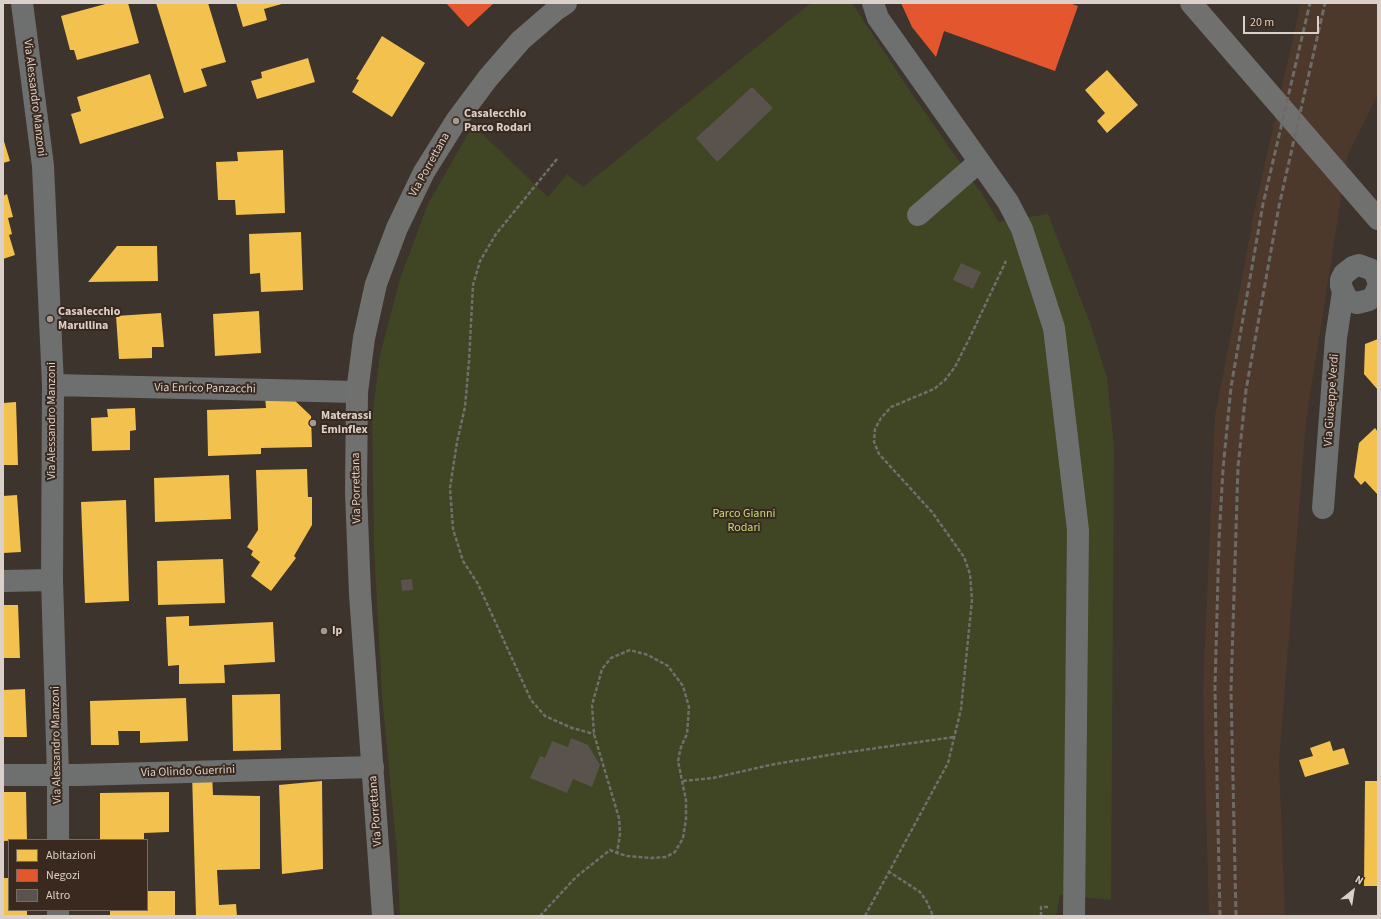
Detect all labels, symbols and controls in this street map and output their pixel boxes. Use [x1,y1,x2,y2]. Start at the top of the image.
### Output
scale bar [1245,8,1321,34]
text: 20 m [1250,14,1274,31]
street label: Via Alessandro Manzoni [20,39,48,157]
place label: Casalecchio Parco Rodari [464,107,531,135]
marker: Casalecchio Parco Rodari [451,116,461,126]
street label: Via Porrettana [407,131,453,199]
place label: Casalecchio Marullina [58,305,120,333]
marker: Casalecchio Marullina [45,314,55,324]
street label: Via Giuseppe Verdi [1322,353,1342,447]
street label: Via Alessandro Manzoni [45,362,59,480]
street label: Via Enrico Panzacchi [154,381,256,397]
place label: Materassi Eminflex [321,409,372,437]
marker: Materassi Eminflex [308,418,318,428]
street label: Via Porrettana [349,452,365,524]
park label: Parco Gianni Rodari [713,507,775,535]
place label: Ip [332,624,342,638]
marker: Ip [319,626,329,636]
street label: Via Alessandro Manzoni [49,686,65,804]
street label: Via Olindo Guerrini [141,763,235,781]
street label: Via Porrettana [366,775,386,847]
legend [8,839,148,911]
text: Abitazioni [46,847,96,864]
text: Negozi [46,867,80,884]
north arrow [1333,871,1373,911]
text: N [1352,872,1366,888]
text: Altro [46,887,70,904]

